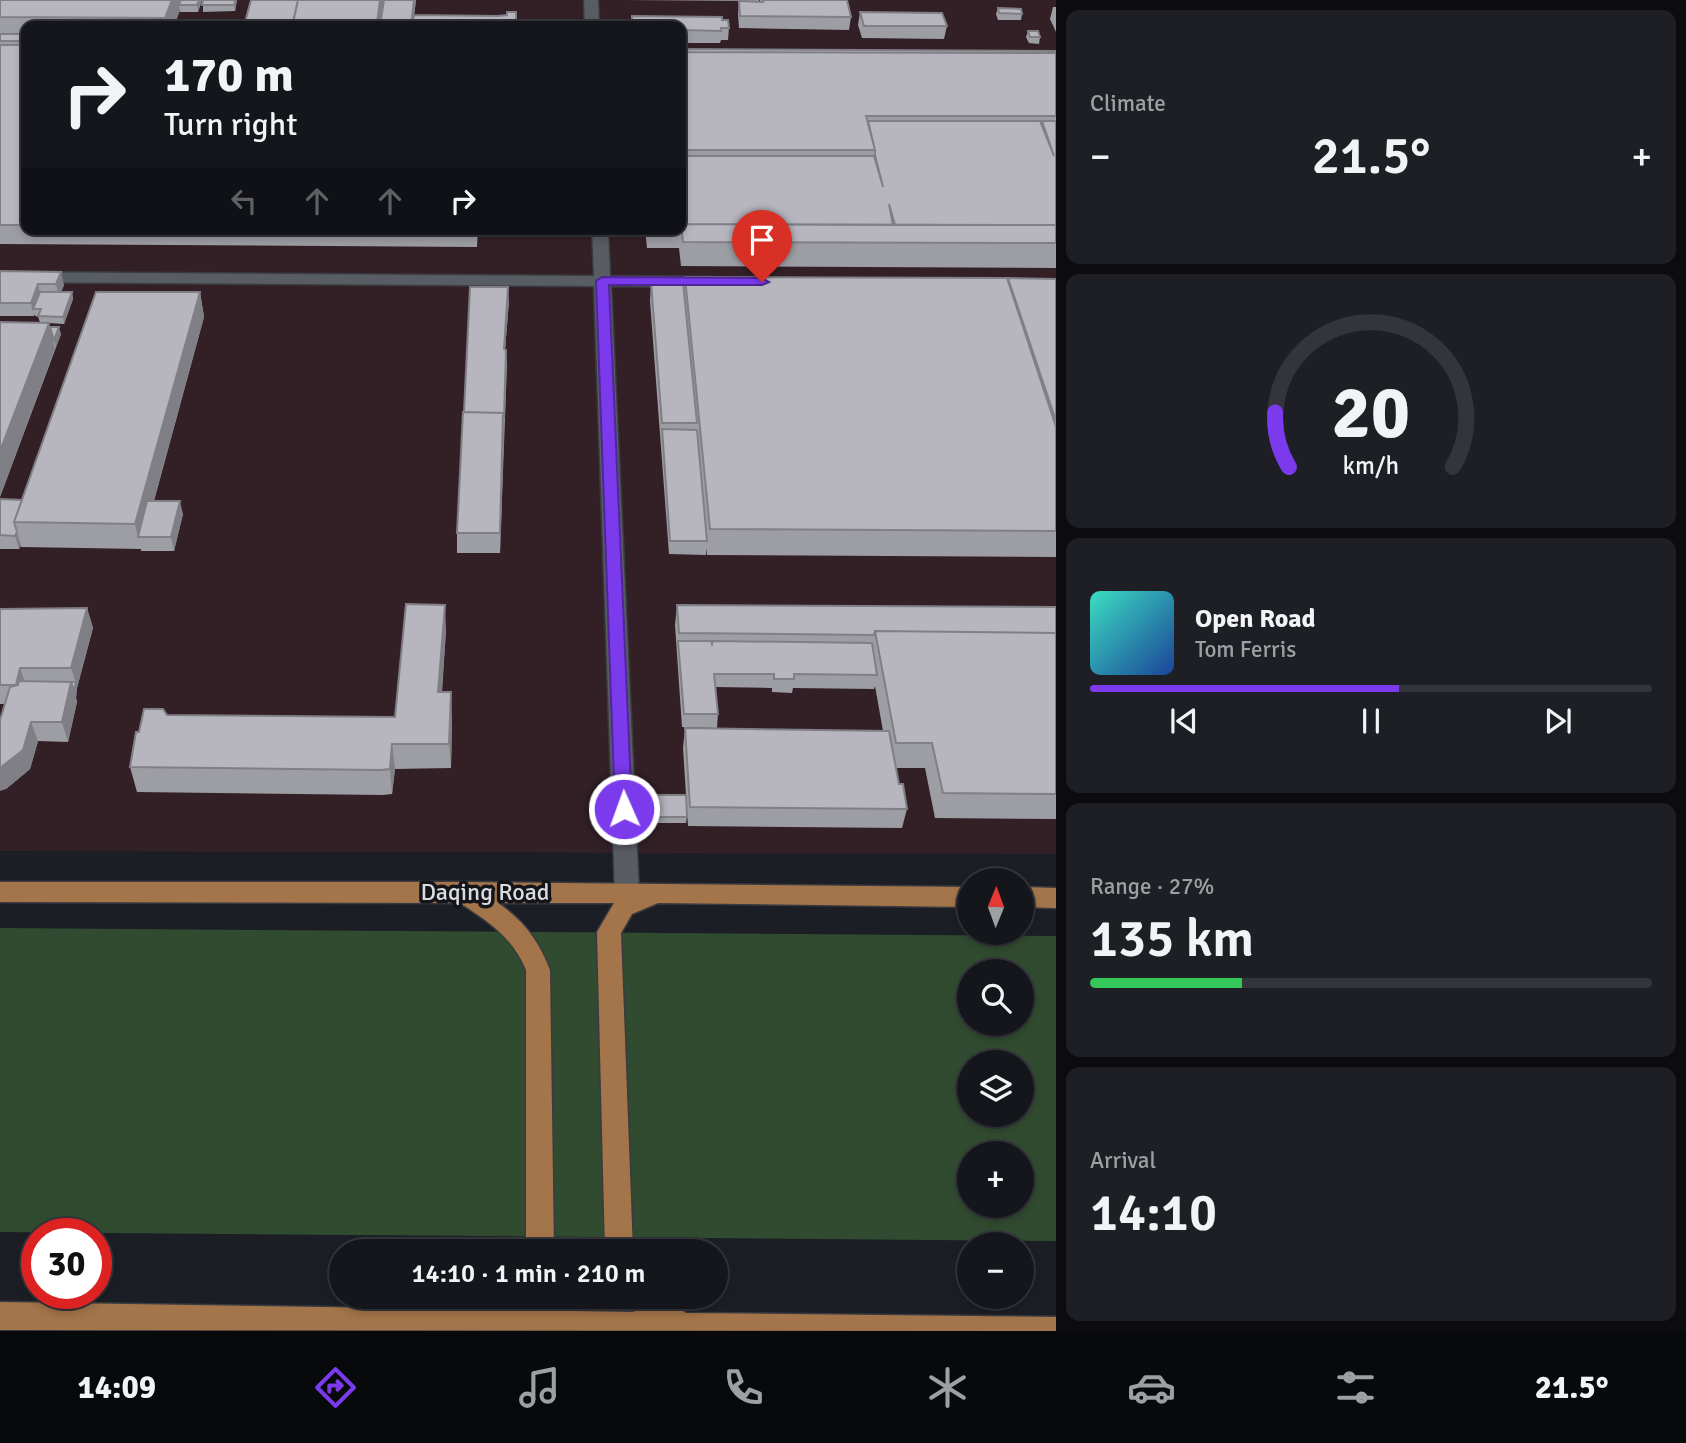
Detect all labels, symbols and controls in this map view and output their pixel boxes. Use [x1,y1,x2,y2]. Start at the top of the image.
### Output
text: 170 m [164,45,294,105]
icon: right [49,49,140,140]
text: Climate [1090,89,1166,118]
text: Turn right [164,105,297,144]
text: 21.5° [1312,124,1430,188]
text: − [1090,133,1111,180]
text: + [1631,133,1652,180]
icon: left [225,182,263,220]
icon: ahead [298,182,336,220]
icon: ahead [371,182,409,220]
icon: right [444,182,482,220]
pin [732,210,792,282]
icon: arrive [743,221,781,259]
text: 20 [1332,370,1410,459]
text: km/h [1343,450,1399,481]
text: Open Road [1195,603,1316,635]
text: Tom Ferris [1195,635,1296,664]
icon: previous [1165,702,1203,740]
icon: pause [1352,702,1390,740]
icon: next [1539,702,1577,740]
position arrow [587,772,661,846]
north arrow [957,868,1034,945]
map controls [957,868,1034,1309]
text: Range · 27% [1090,872,1214,901]
street label: Daqing Road [420,877,550,907]
text: 135 km [1090,907,1254,971]
button: search [957,959,1034,1036]
button: layers [957,1050,1034,1127]
button: + [957,1141,1034,1218]
text: Arrival [1090,1146,1156,1175]
text: 14:10 [1090,1181,1217,1245]
speed limit sign: 30 [21,1218,112,1309]
button: − [957,1232,1034,1309]
text: 14:10 · 1 min · 210 m [412,1258,645,1290]
icon: directions [311,1363,360,1412]
icon: music [515,1363,564,1412]
icon: phone [719,1363,768,1412]
icon: climate [923,1363,972,1412]
icon: car [1127,1363,1176,1412]
icon: filters [1331,1363,1380,1412]
text: 14:09 [77,1368,156,1407]
text: 21.5° [1535,1368,1609,1407]

